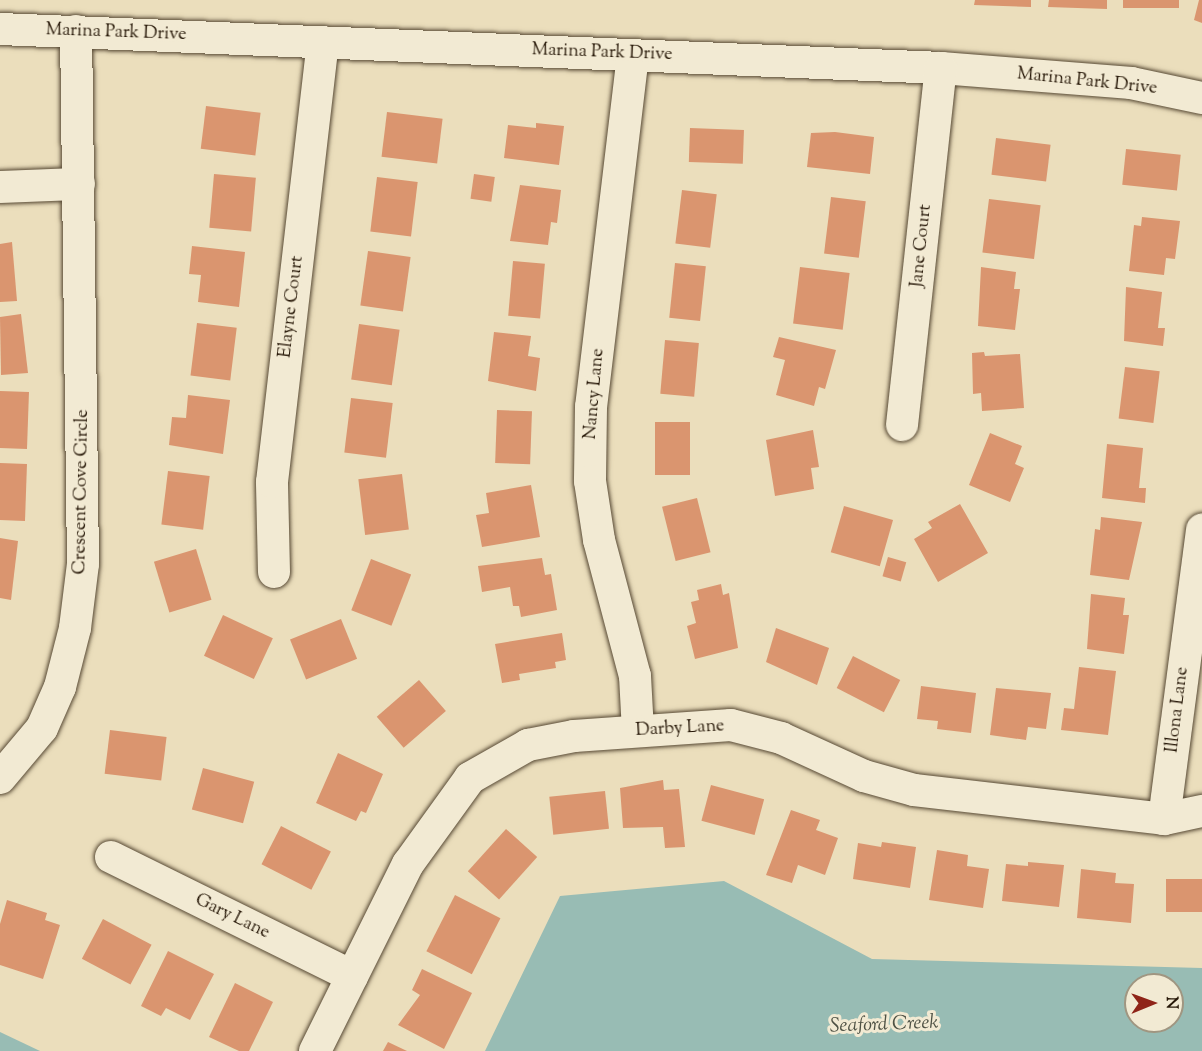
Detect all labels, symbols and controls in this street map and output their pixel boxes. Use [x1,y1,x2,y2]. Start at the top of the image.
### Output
street label: Marina Park Drive [45,20,187,46]
street label: Marina Park Drive [531,40,673,66]
street label: Marina Park Drive [1016,64,1158,100]
street label: Jane Court [907,203,937,289]
street label: Elayne Court [275,255,309,359]
street label: Nancy Lane [580,348,610,440]
street label: Crescent Cove Circle [70,409,94,575]
street label: Illona Lane [1162,666,1194,754]
street label: Darby Lane [635,716,725,742]
street label: Gary Lane [191,890,273,944]
north arrow [1124,973,1184,1033]
text: N [1159,996,1182,1009]
water label: Seaford Creek [829,1011,939,1039]

